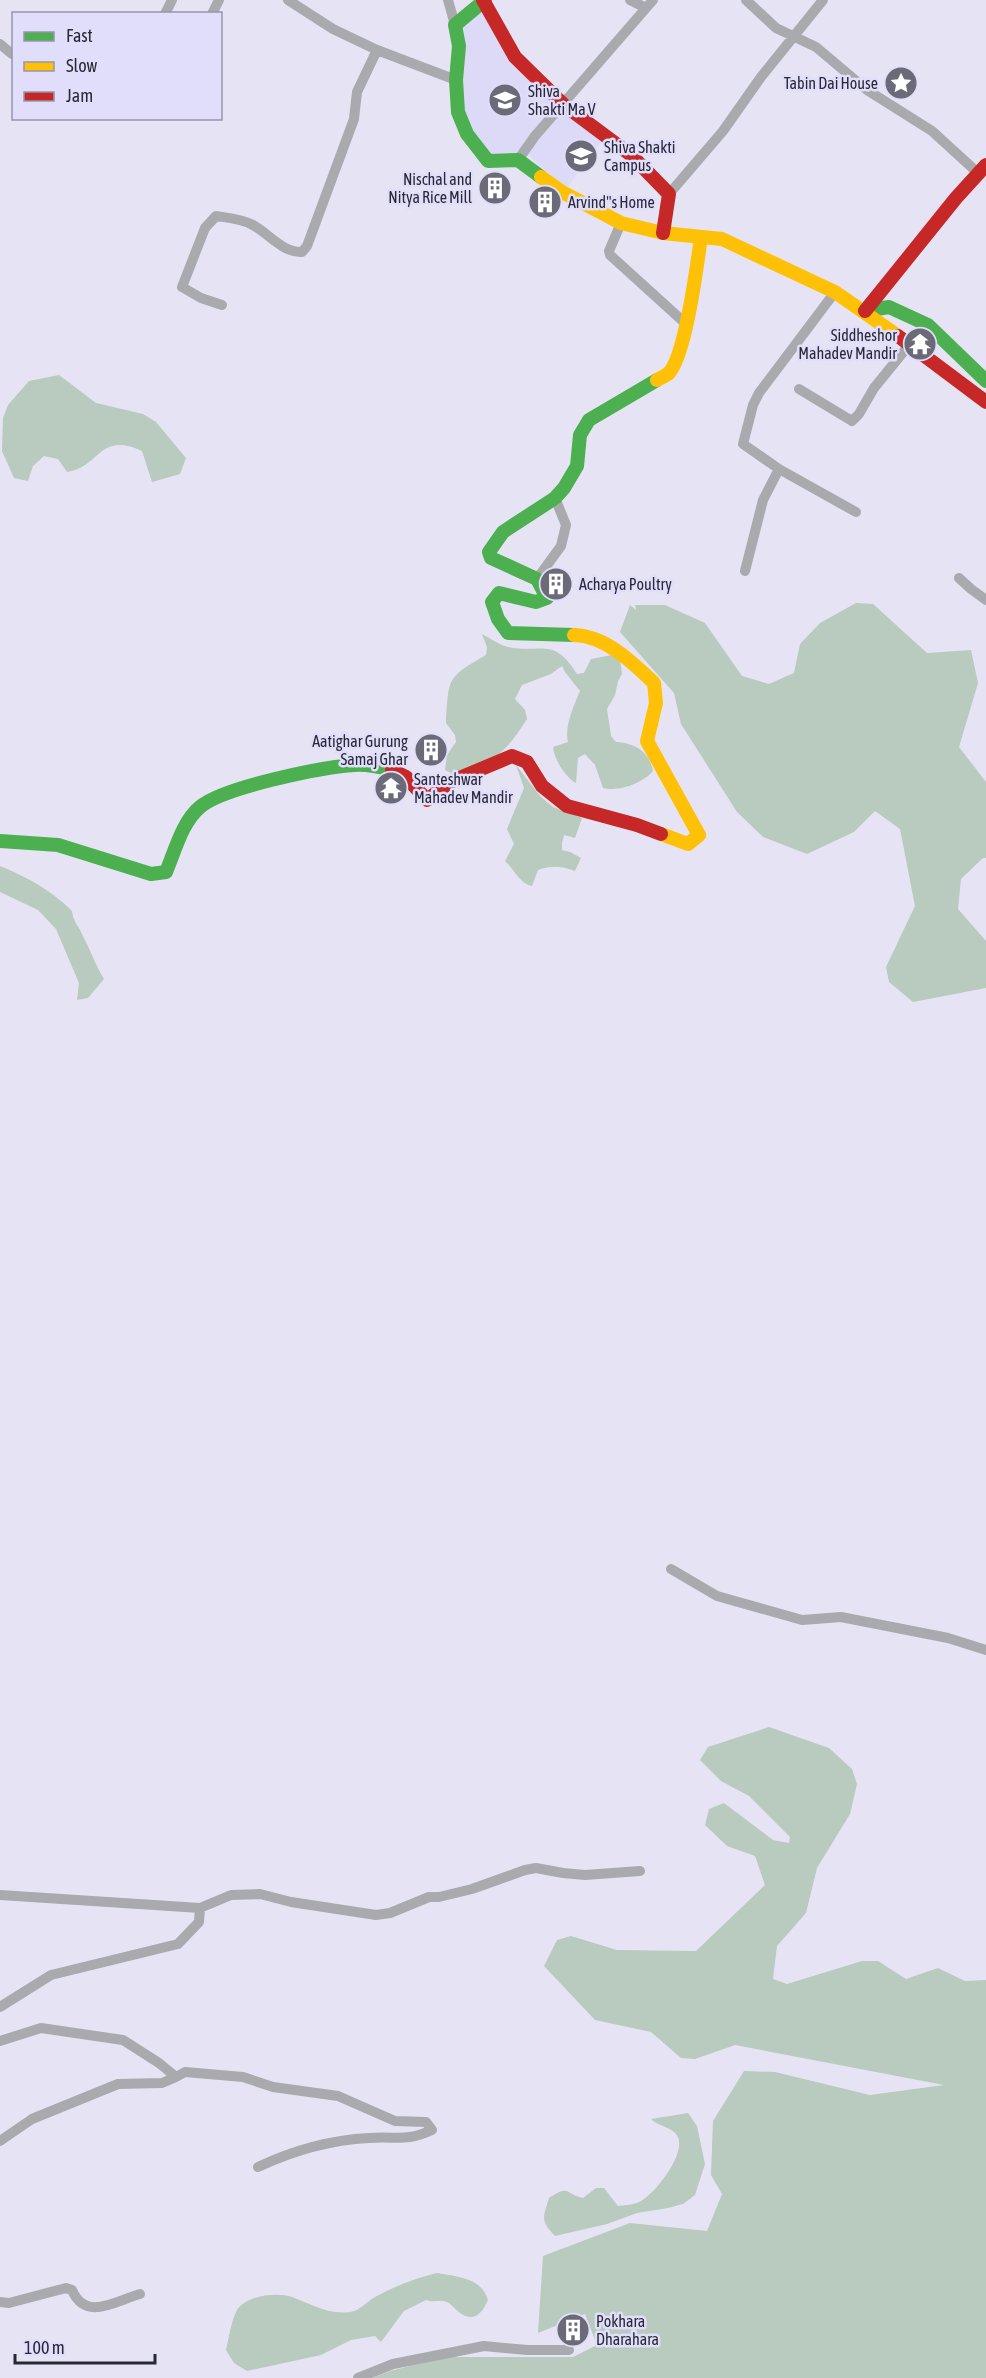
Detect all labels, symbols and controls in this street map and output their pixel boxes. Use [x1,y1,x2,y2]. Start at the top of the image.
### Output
legend [12,12,222,120]
text: Fast [66,25,93,46]
text: Slow [66,55,97,76]
place icon: Tabin Dai House [883,65,919,101]
place label: Tabin Dai House [784,74,878,92]
school or university icon: Shiva Shakti Ma V [487,82,523,118]
place label: Shiva Shakti Ma V [528,82,596,118]
text: Jam [66,85,93,106]
school or university icon: Shiva Shakti Campus [563,138,599,174]
place label: Shiva Shakti Campus [604,138,675,175]
place label: Nischal and Nitya Rice Mill [388,170,473,207]
building icon: Nischal and Nitya Rice Mill [477,170,513,206]
building icon: Arvind"s Home [527,184,563,220]
place label: Arvind"s Home [568,193,655,211]
place label: Siddheshor Mahadev Mandir [798,326,897,362]
temple icon: Siddheshor Mahadev Mandir [902,326,938,362]
building icon: Acharya Poultry [538,566,574,602]
place label: Acharya Poultry [579,575,672,594]
place label: Aatighar Gurung Samaj Ghar [312,732,408,769]
building icon: Aatighar Gurung Samaj Ghar [413,732,449,768]
temple icon: Santeshwar Mahadev Mandir [373,770,409,806]
place label: Santeshwar Mahadev Mandir [414,770,513,806]
building icon: Pokhara Dharahara [555,2312,591,2348]
place label: Pokhara Dharahara [596,2312,659,2348]
scale bar [15,2327,154,2365]
text: 100 m [24,2337,65,2358]

